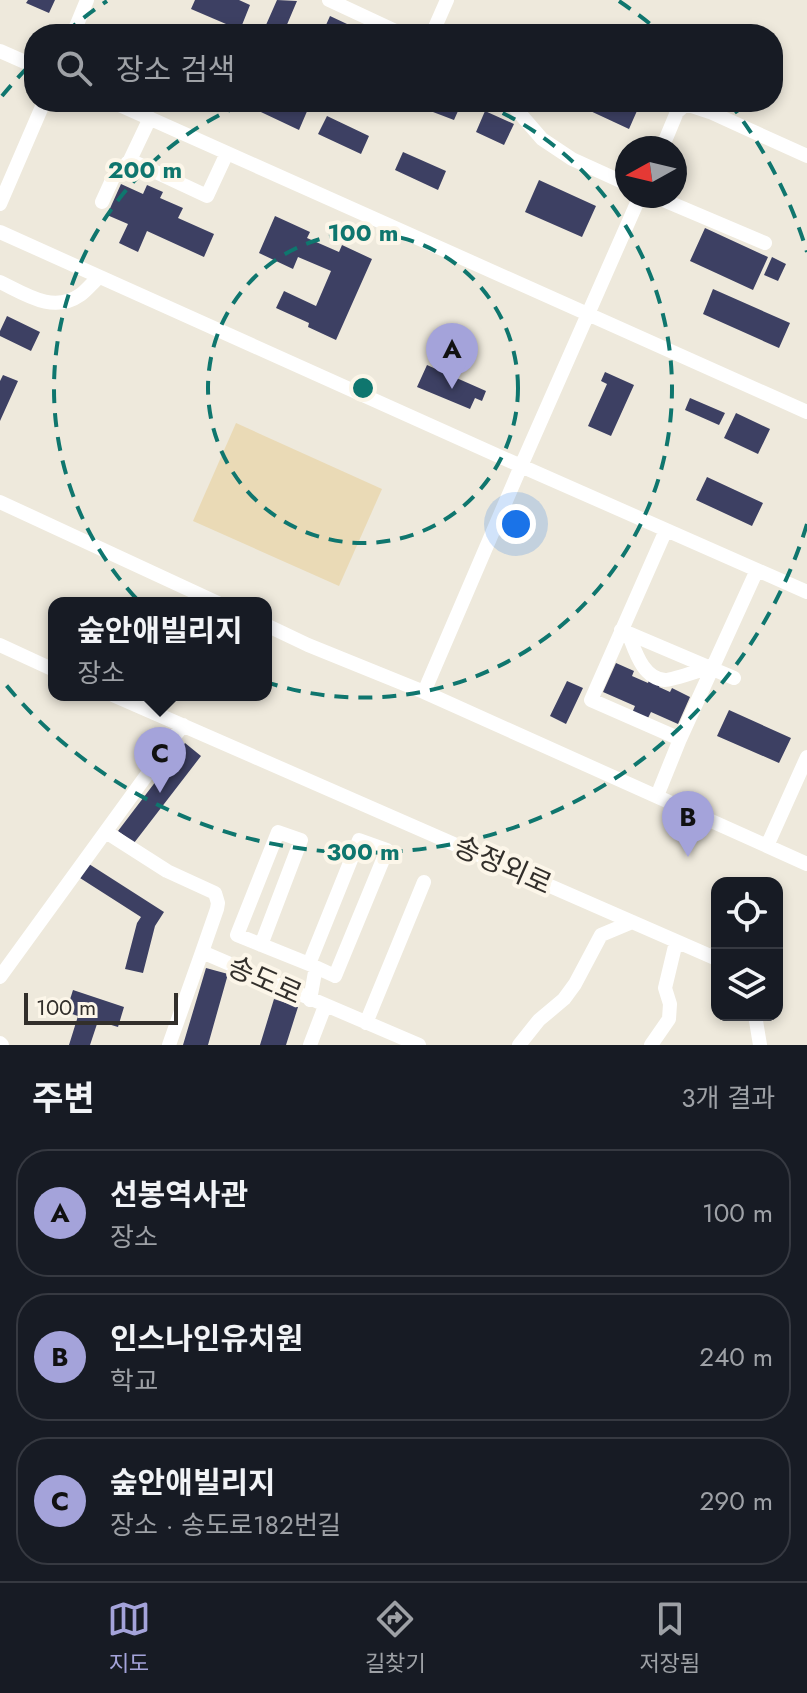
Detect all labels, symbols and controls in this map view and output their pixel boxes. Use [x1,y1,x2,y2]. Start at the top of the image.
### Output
search box [24,24,783,112]
icon: search [52,46,96,90]
text: 장소 검색 [116,48,235,91]
north arrow [615,136,687,208]
text: 200 m [108,152,182,187]
text: 100 m [328,215,398,250]
pin: A [426,323,478,389]
centre of rings [349,374,377,402]
your location [496,504,536,544]
popup [48,597,272,701]
text: 숲안애빌리지 [77,609,243,652]
text: 장소 [77,654,125,692]
pin: C [134,727,186,793]
pin: B [662,791,714,857]
street label: 송정외로 [448,825,558,905]
text: 300 m [326,834,400,869]
map controls [711,877,783,1021]
button: locate [711,877,783,949]
street label: 송도로 [221,946,309,1014]
button: layers [711,949,783,1021]
scale bar [24,989,178,1025]
text: 100 m [36,991,96,1023]
text: 주변 [32,1074,95,1123]
text: 3개 결과 [681,1079,775,1117]
text: 선봉역사관 [110,1173,248,1216]
text: A [50,1194,70,1232]
text: 100 m [702,1194,773,1232]
text: 장소 [110,1218,158,1256]
text: 인스나인유치원 [110,1317,303,1360]
text: B [51,1338,69,1376]
text: 240 m [699,1338,773,1376]
text: 학교 [110,1362,158,1400]
text: 숲안애빌리지 [110,1461,276,1504]
text: C [51,1482,69,1520]
text: 290 m [700,1482,773,1520]
text: 장소 · 송도로182번길 [110,1506,342,1544]
tab: 지도 [107,1597,151,1679]
tab: 길찾기 [365,1597,426,1679]
tab: 저장됨 [639,1597,700,1679]

